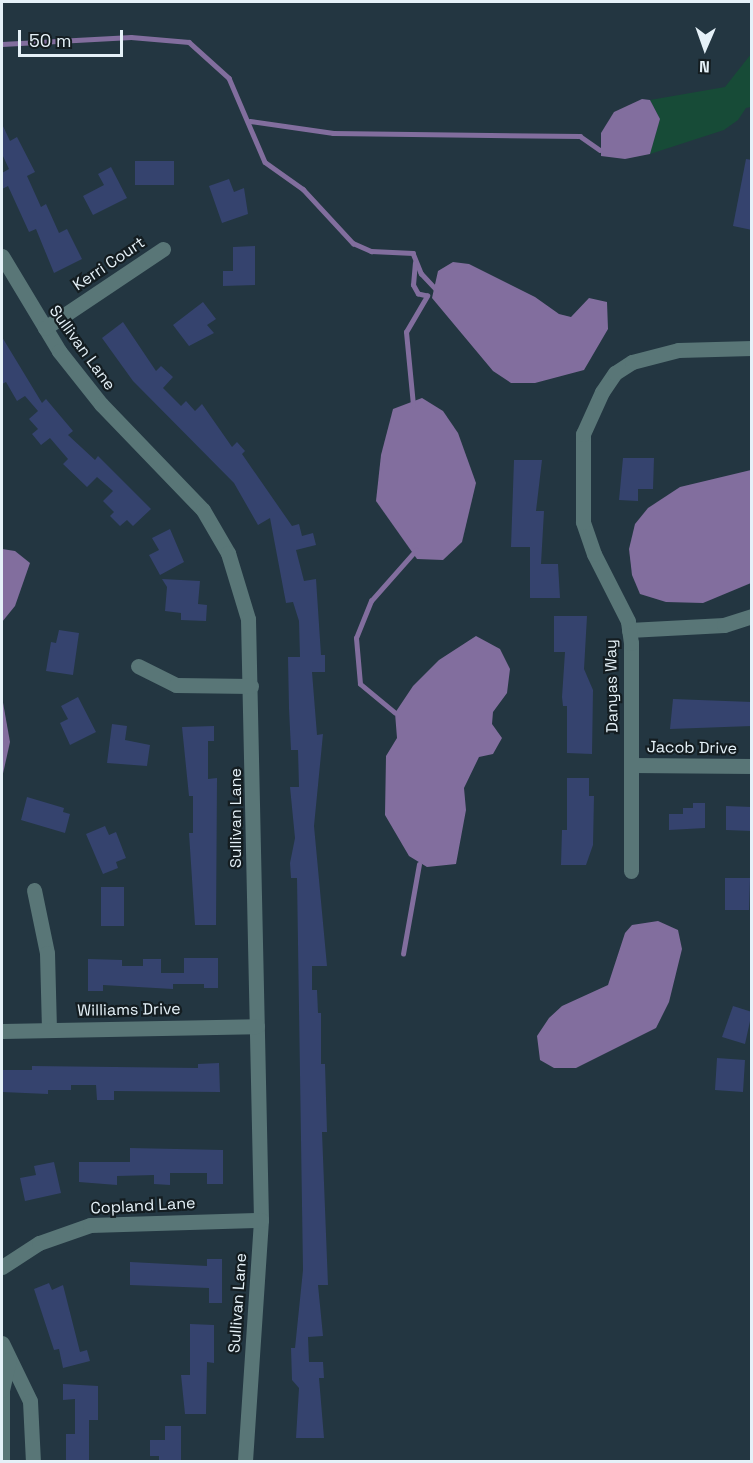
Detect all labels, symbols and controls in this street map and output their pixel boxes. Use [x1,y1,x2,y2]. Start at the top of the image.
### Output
scale bar [21,18,126,56]
north arrow [675,18,735,78]
text: 50 m [29,29,71,52]
text: N [699,56,710,77]
street label: Kerri Court [69,233,149,295]
street label: Sullivan Lane [45,302,119,394]
street label: Danyas Way [602,639,622,733]
street label: Jacob Drive [647,738,737,758]
street label: Sullivan Lane [226,768,246,868]
street label: Williams Drive [77,999,181,1021]
street label: Copland Lane [90,1194,196,1218]
street label: Sullivan Lane [225,1252,251,1354]

